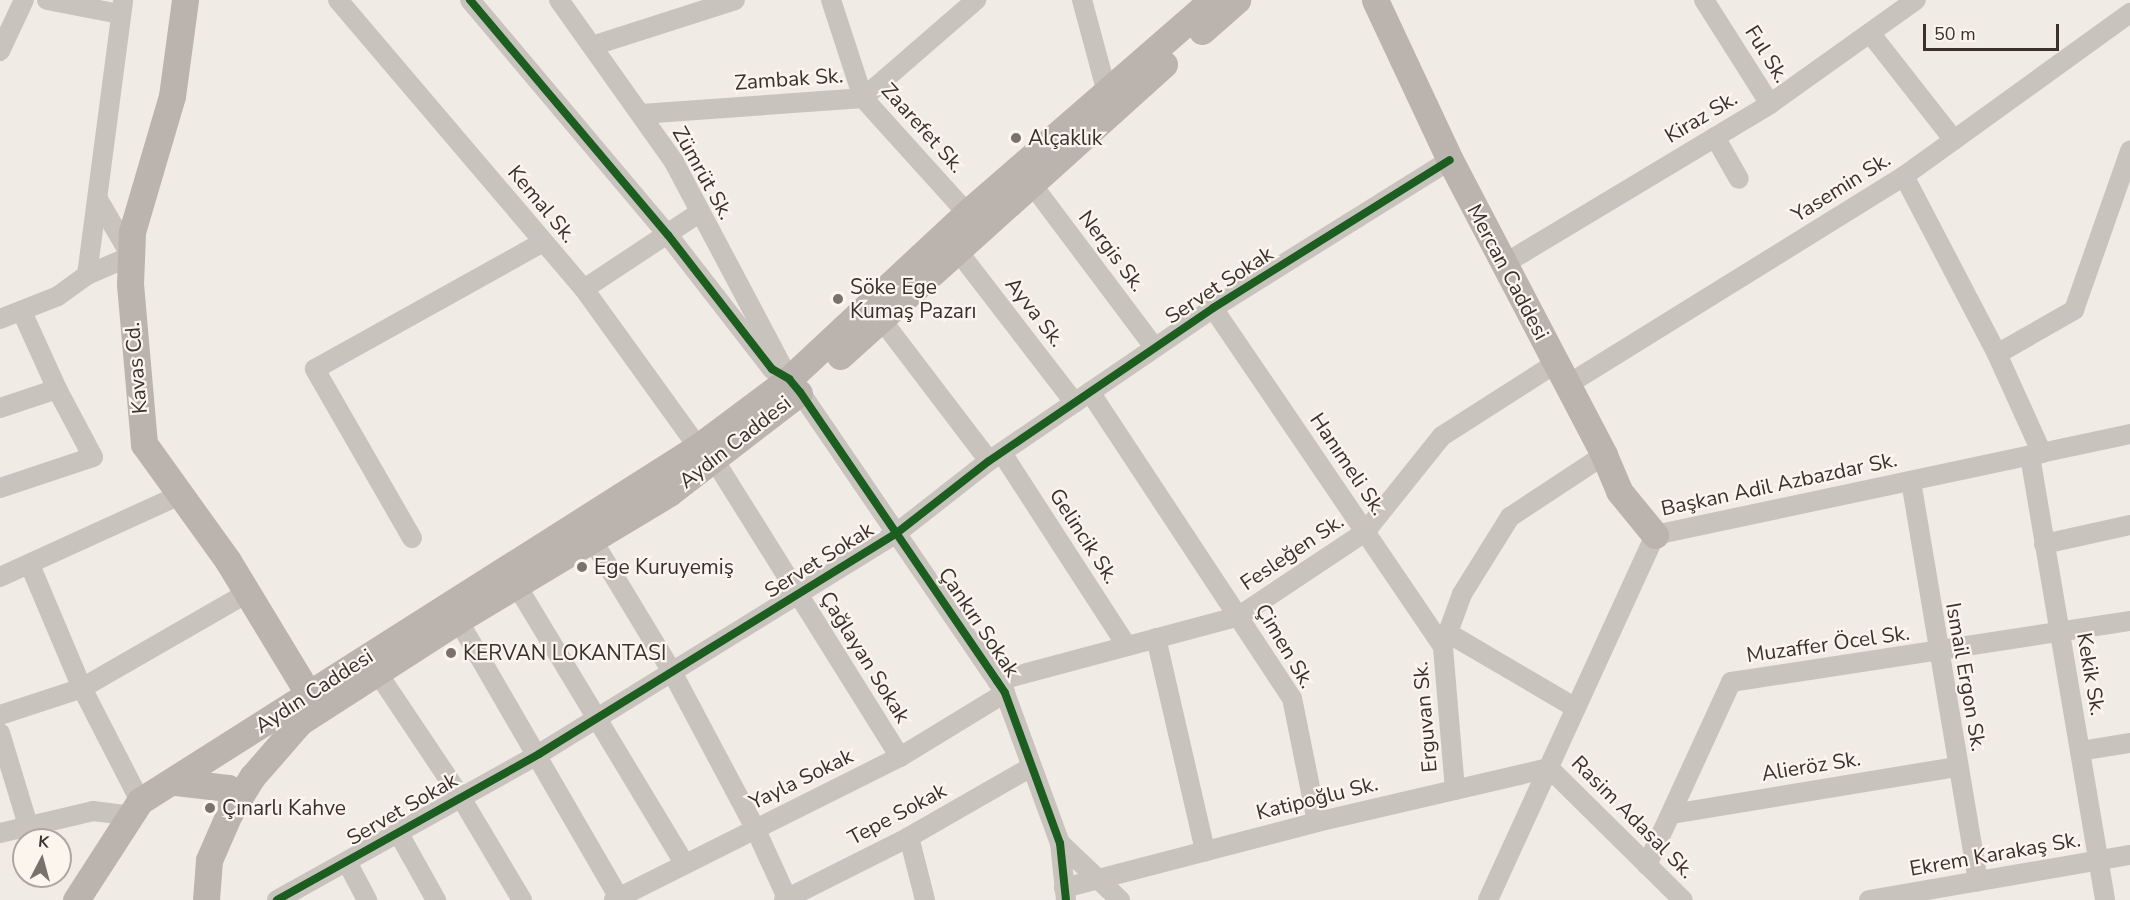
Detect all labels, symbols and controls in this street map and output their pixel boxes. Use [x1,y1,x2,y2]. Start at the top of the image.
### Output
scale bar [1926,12,2062,50]
street label: Ful Sk. [1740,21,1794,87]
text: 50 m [1934,22,1976,46]
street label: Zambak Sk. [734,63,844,95]
street label: Zaarefet Sk. [876,78,970,178]
street label: Kiraz Sk. [1660,86,1742,148]
street label: Zümrüt Sk. [667,122,739,224]
place label: Alçaklık [1028,125,1102,151]
marker: Alçaklık [1009,131,1023,145]
street label: Yasemin Sk. [1787,147,1895,227]
street label: Kemal Sk. [502,160,582,248]
street label: Mercan Caddesi [1462,200,1554,344]
street label: Nergis Sk. [1073,205,1151,297]
street label: Servet Sokak [1160,241,1278,329]
street label: Ayva Sk. [1000,272,1070,352]
place label: Söke Ege Kumaş Pazarı [850,274,976,324]
marker: Söke Ege Kumaş Pazarı [831,292,845,306]
street label: Kavas Cd. [119,321,153,415]
street label: Aydın Caddesi [674,390,796,494]
street label: Hanımeli Sk. [1305,408,1391,520]
street label: Başkan Adil Azbazdar Sk. [1659,447,1899,521]
street label: Gelincik Sk. [1044,484,1124,588]
street label: Fesleğen Sk. [1236,508,1348,596]
street label: Servet Sokak [760,517,878,603]
place label: Ege Kuruyemiş [594,554,734,580]
marker: Ege Kuruyemiş [575,560,589,574]
street label: Çankırı Sokak [933,562,1025,682]
street label: Çağlayan Sokak [815,587,915,727]
street label: Çimen Sk. [1250,599,1320,693]
street label: Ismail Ergon Sk. [1941,601,1991,753]
street label: Muzaffer Öcel Sk. [1745,620,1911,668]
street label: Kekik Sk. [2071,631,2111,717]
place label: KERVAN LOKANTASI [463,640,666,666]
street label: Aydın Caddesi [250,644,378,738]
marker: KERVAN LOKANTASI [444,646,458,660]
street label: Erguvan Sk. [1408,661,1442,773]
street label: Yayla Sokak [745,743,857,815]
street label: Alieröz Sk. [1760,746,1862,786]
street label: Rasim Adasal Sk. [1566,750,1700,884]
street label: Servet Sokak [342,767,462,851]
street label: Katipoğlu Sk. [1254,771,1380,825]
street label: Tepe Sokak [844,778,950,850]
place label: Çınarlı Kahve [222,795,346,821]
marker: Çınarlı Kahve [203,801,217,815]
street label: Ekrem Karakaş Sk. [1908,827,2082,881]
north arrow [12,828,72,888]
text: K [37,831,50,854]

